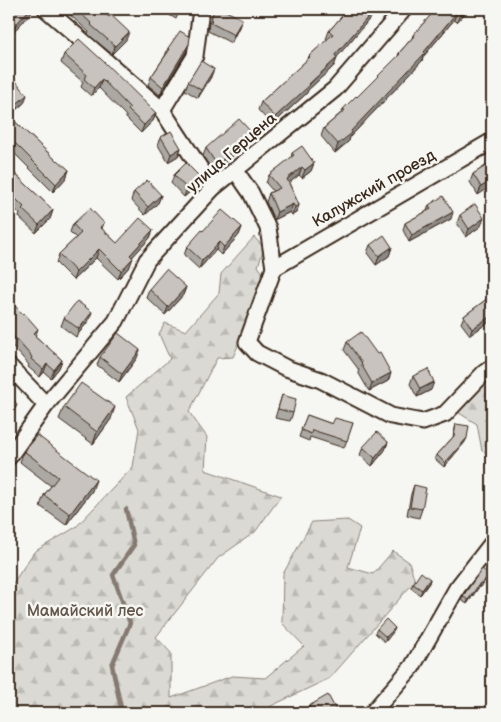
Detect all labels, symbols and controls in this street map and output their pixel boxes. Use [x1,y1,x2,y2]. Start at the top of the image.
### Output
street label: улица Герцена [183,109,281,197]
street label: Калужский проезд [309,146,439,232]
park label: Мамайский лес [27,602,143,621]

